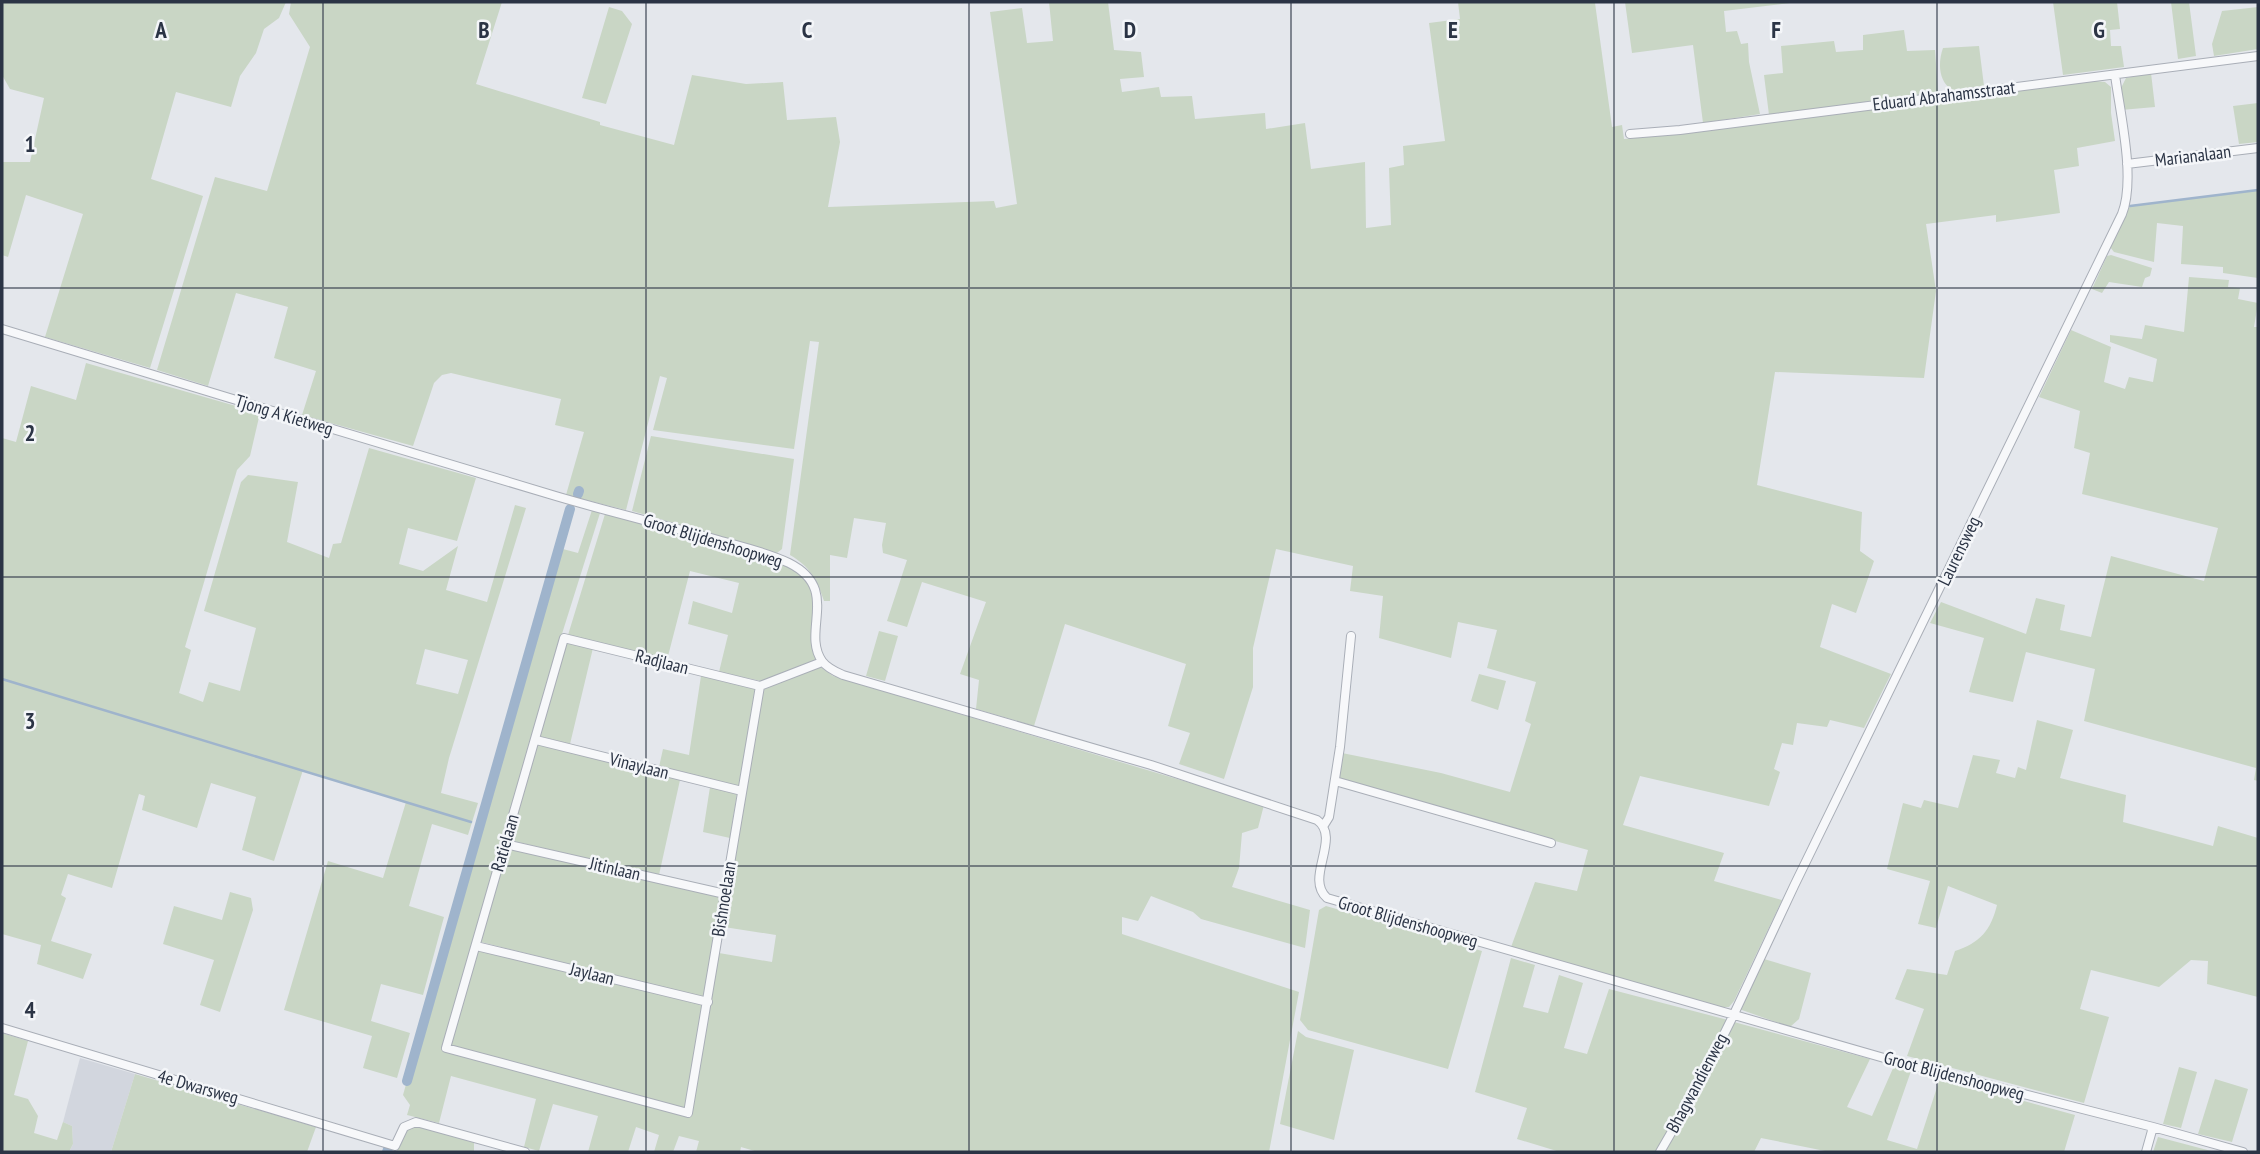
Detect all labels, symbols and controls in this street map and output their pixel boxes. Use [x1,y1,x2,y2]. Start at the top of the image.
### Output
text: A [154,15,167,44]
text: B [478,15,490,44]
text: C [802,15,813,44]
text: D [1124,15,1136,44]
text: E [1448,15,1458,44]
text: F [1771,15,1781,44]
text: G [2093,15,2105,44]
street label: Eduard Abrahamsstraat [1871,75,2016,116]
text: 1 [25,129,36,158]
street label: Marianalaan [2154,139,2232,172]
street label: Tjong A Kietweg [232,389,336,440]
text: 2 [25,418,36,447]
street label: Groot Blijdenshoopweg [641,508,786,573]
street label: Laurensweg [1932,512,1985,589]
street label: Radjlaan [633,644,691,679]
text: 3 [25,706,36,735]
street label: Vinaylaan [606,747,671,784]
street label: Ratielaan [485,812,524,874]
street label: Jitinlaan [586,851,643,886]
street label: Bishnoelaan [706,860,741,938]
street label: Groot Blijdenshoopweg [1336,891,1481,952]
street label: Jaylaan [567,957,617,990]
text: 4 [25,995,36,1024]
street label: Bhagwandienweg [1661,1029,1732,1137]
street label: Groot Blijdenshoopweg [1881,1046,2027,1105]
street label: 4e Dwarsweg [155,1064,241,1109]

